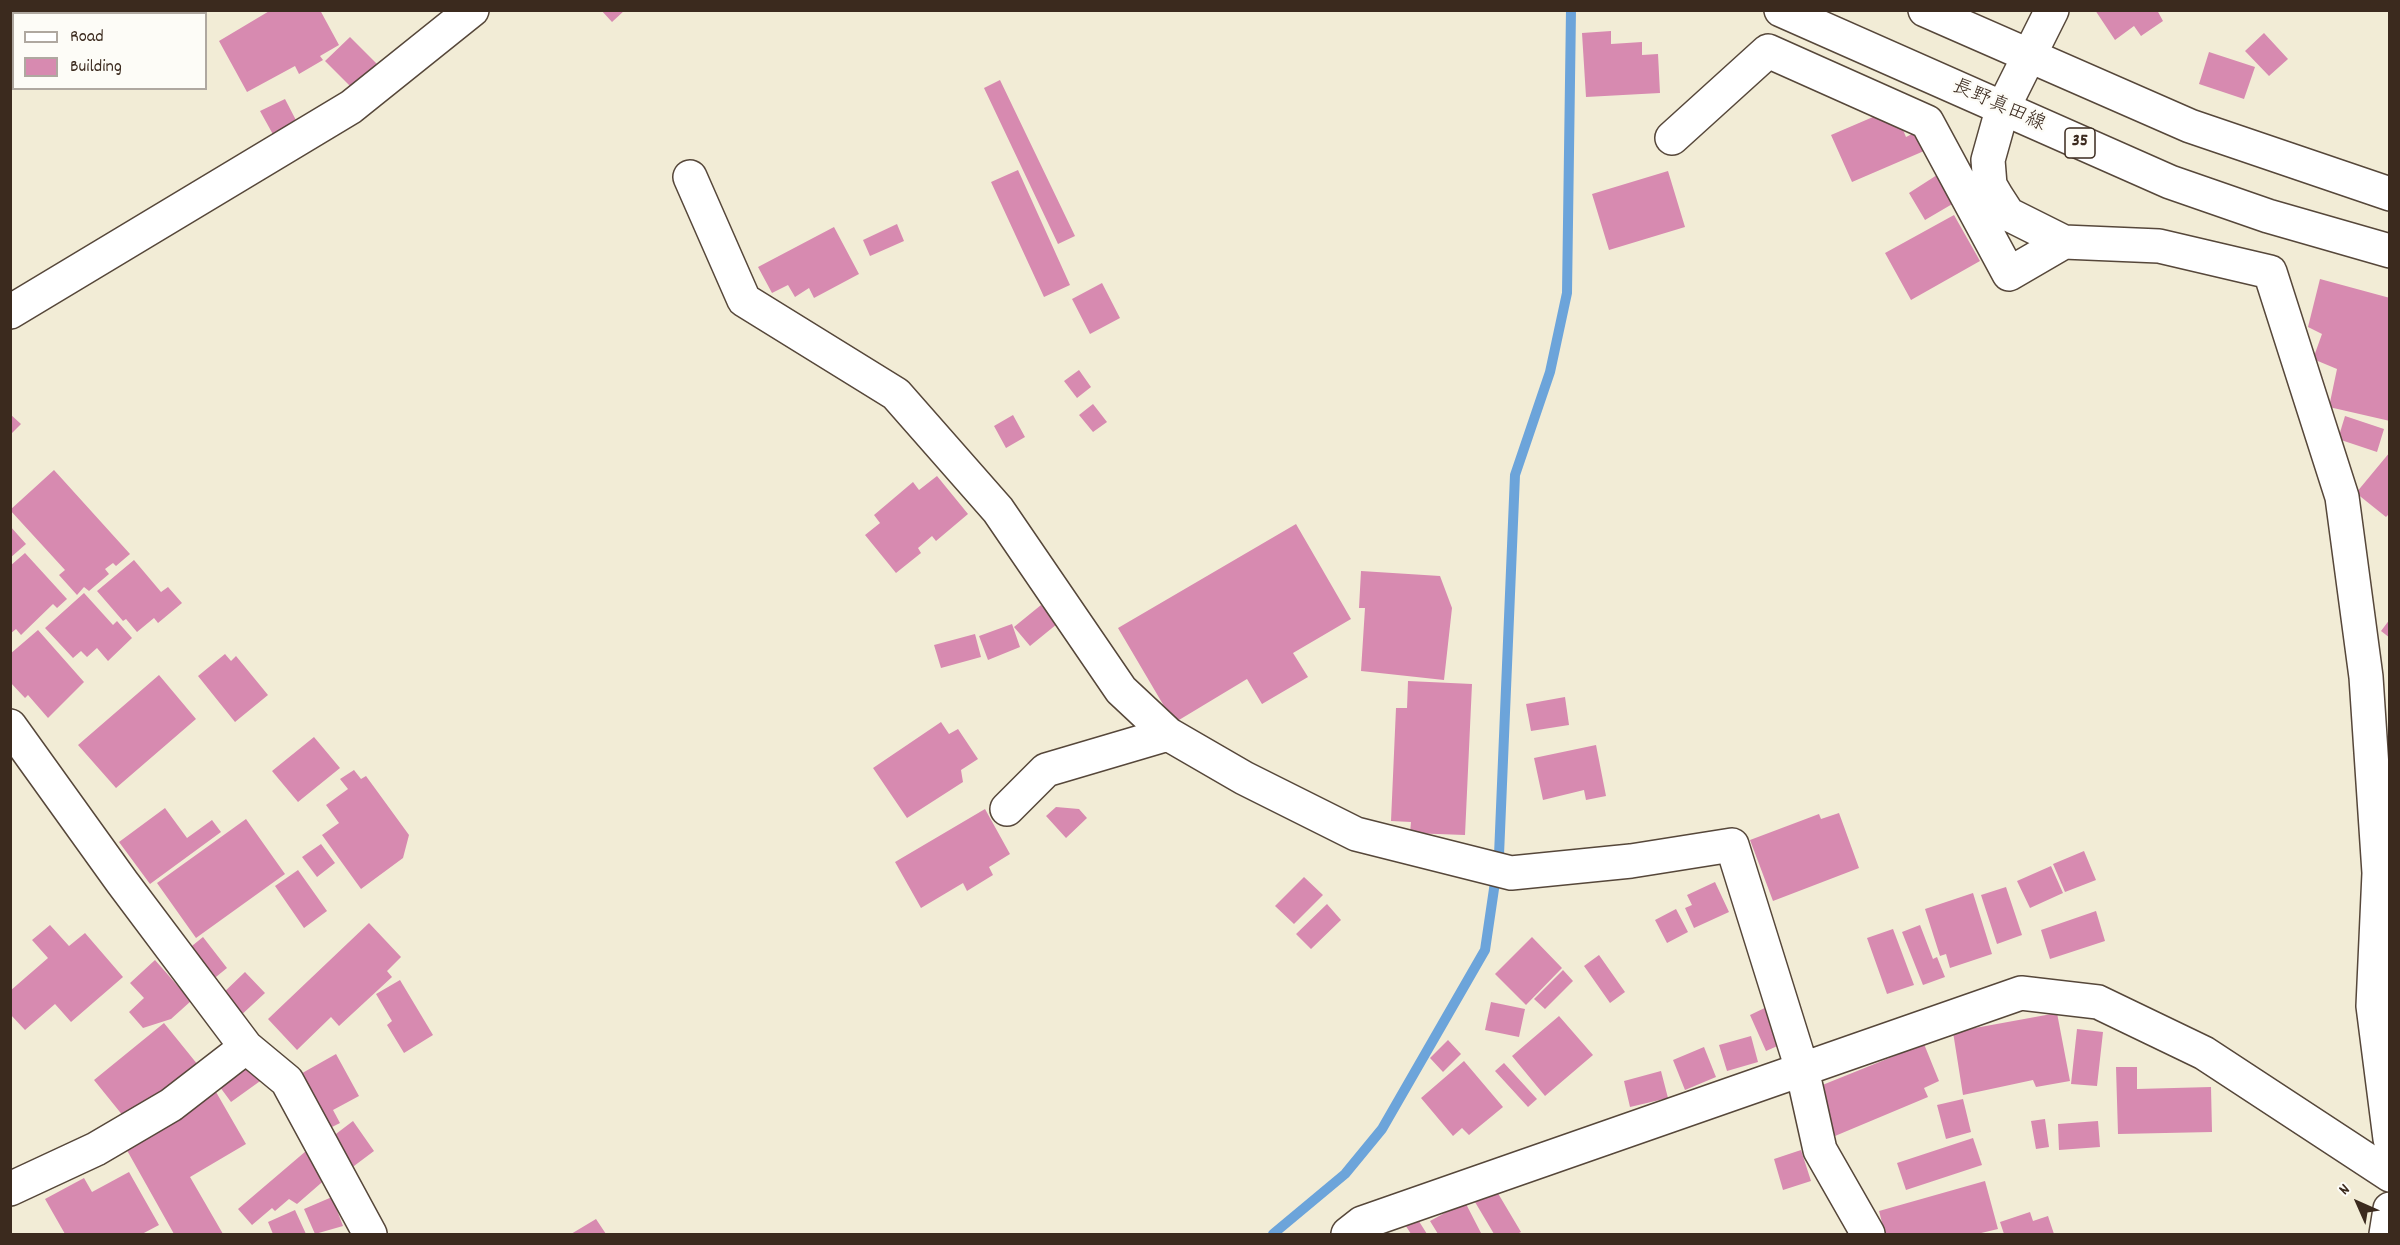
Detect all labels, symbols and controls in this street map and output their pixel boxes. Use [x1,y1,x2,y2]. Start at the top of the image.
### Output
legend [12,12,207,90]
text: Road [70,25,104,50]
text: Building [70,55,122,80]
street label: 長野真田線 [1947,76,2049,138]
road number: 35 [2065,128,2095,158]
north arrow [2328,1173,2388,1233]
text: N [2334,1179,2356,1201]

